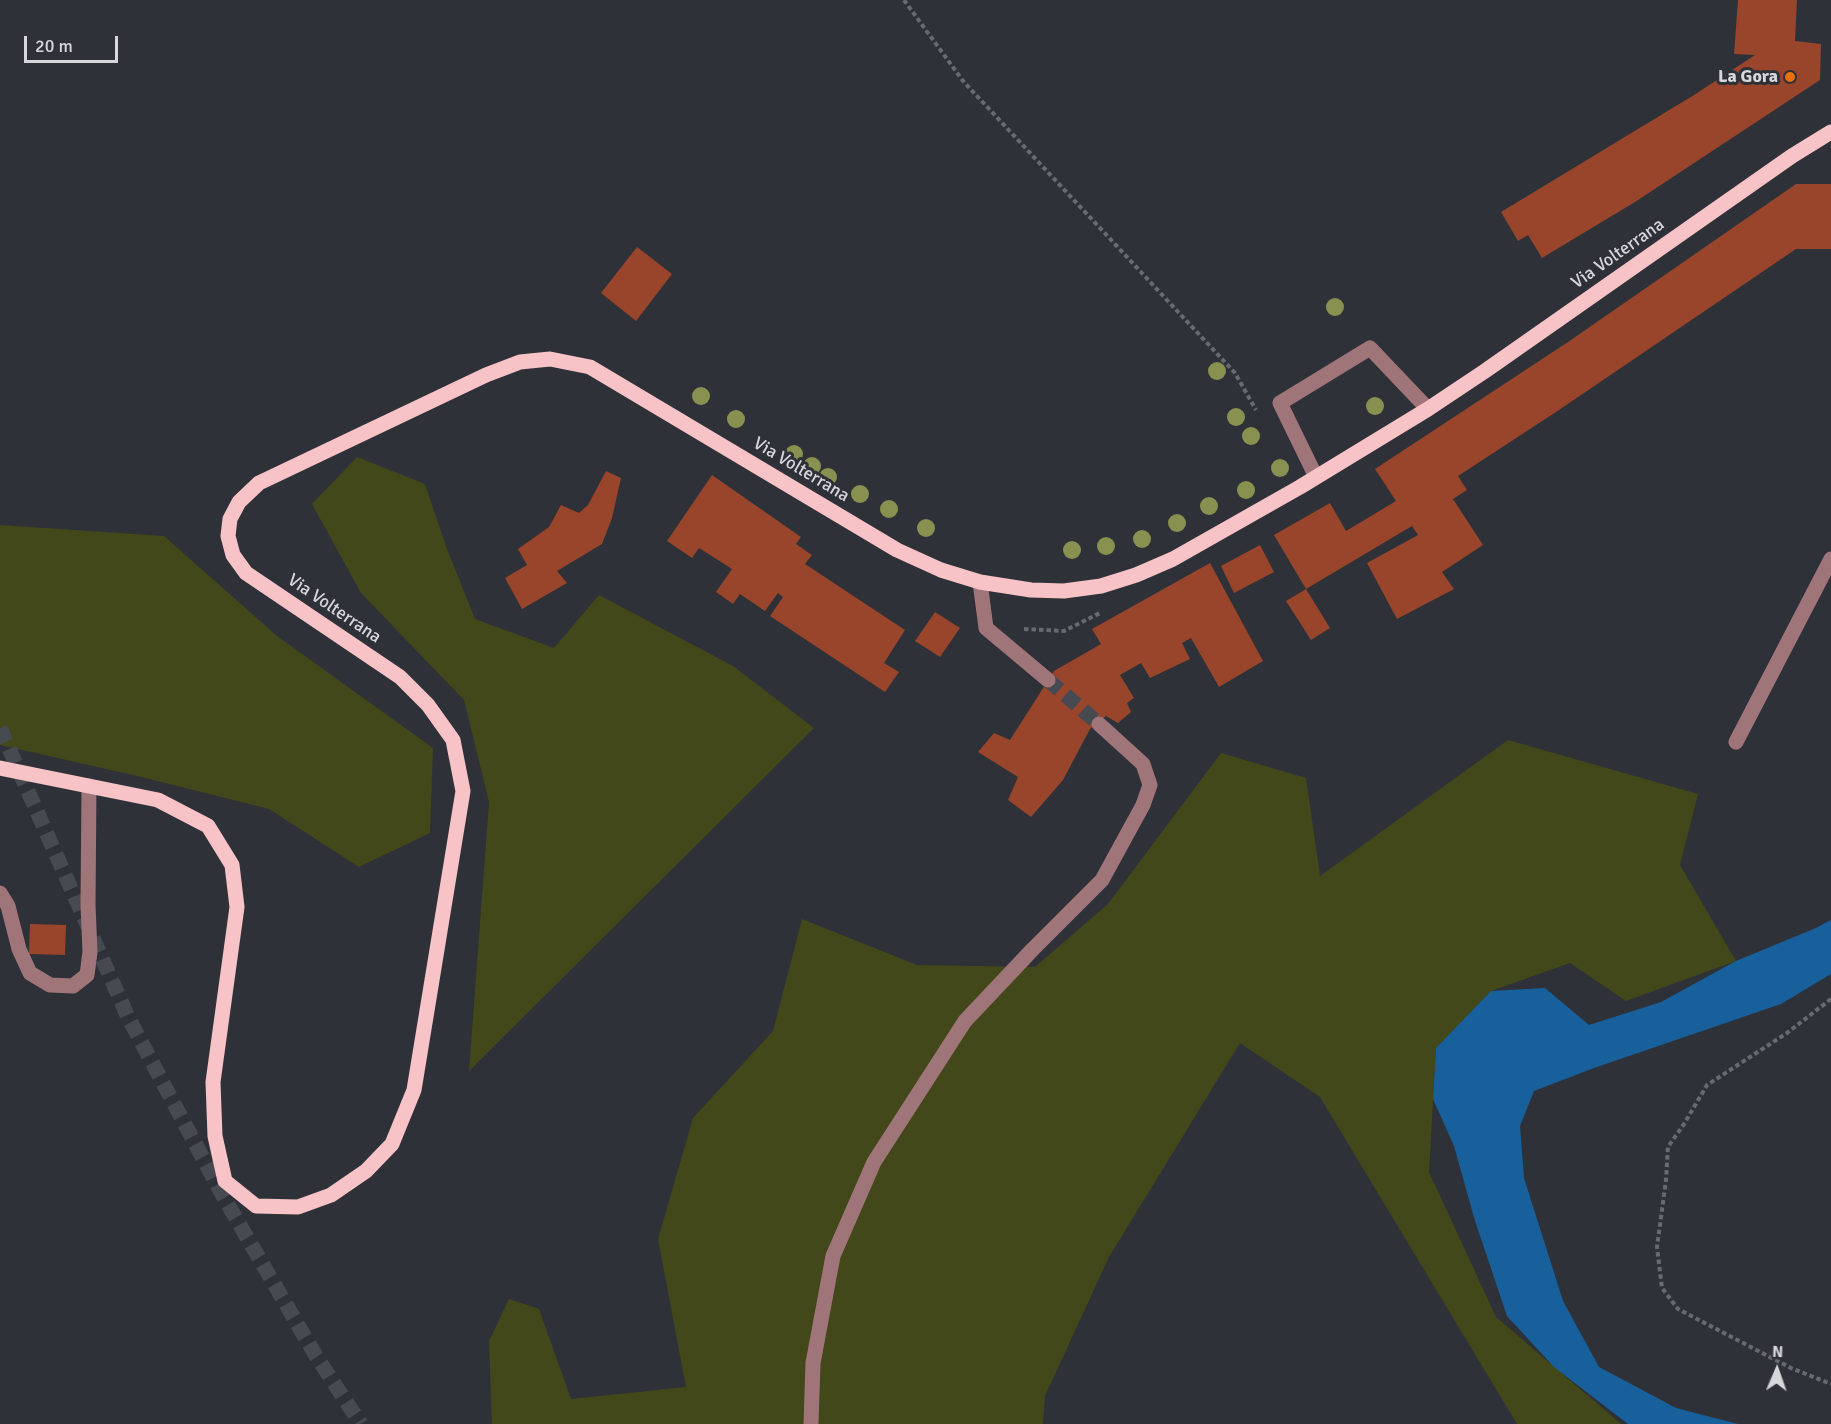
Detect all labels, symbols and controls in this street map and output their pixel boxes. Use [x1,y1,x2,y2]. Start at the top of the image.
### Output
scale bar [27,24,122,62]
text: 20 m [35,35,73,57]
place label: La Gora [1718,66,1778,88]
marker: La Gora [1783,70,1797,84]
street label: Via Volterrana [1567,214,1669,294]
street label: Via Volterrana [749,433,853,507]
street label: Via Volterrana [283,570,385,648]
north arrow [1747,1340,1807,1400]
text: N [1772,1342,1784,1362]

